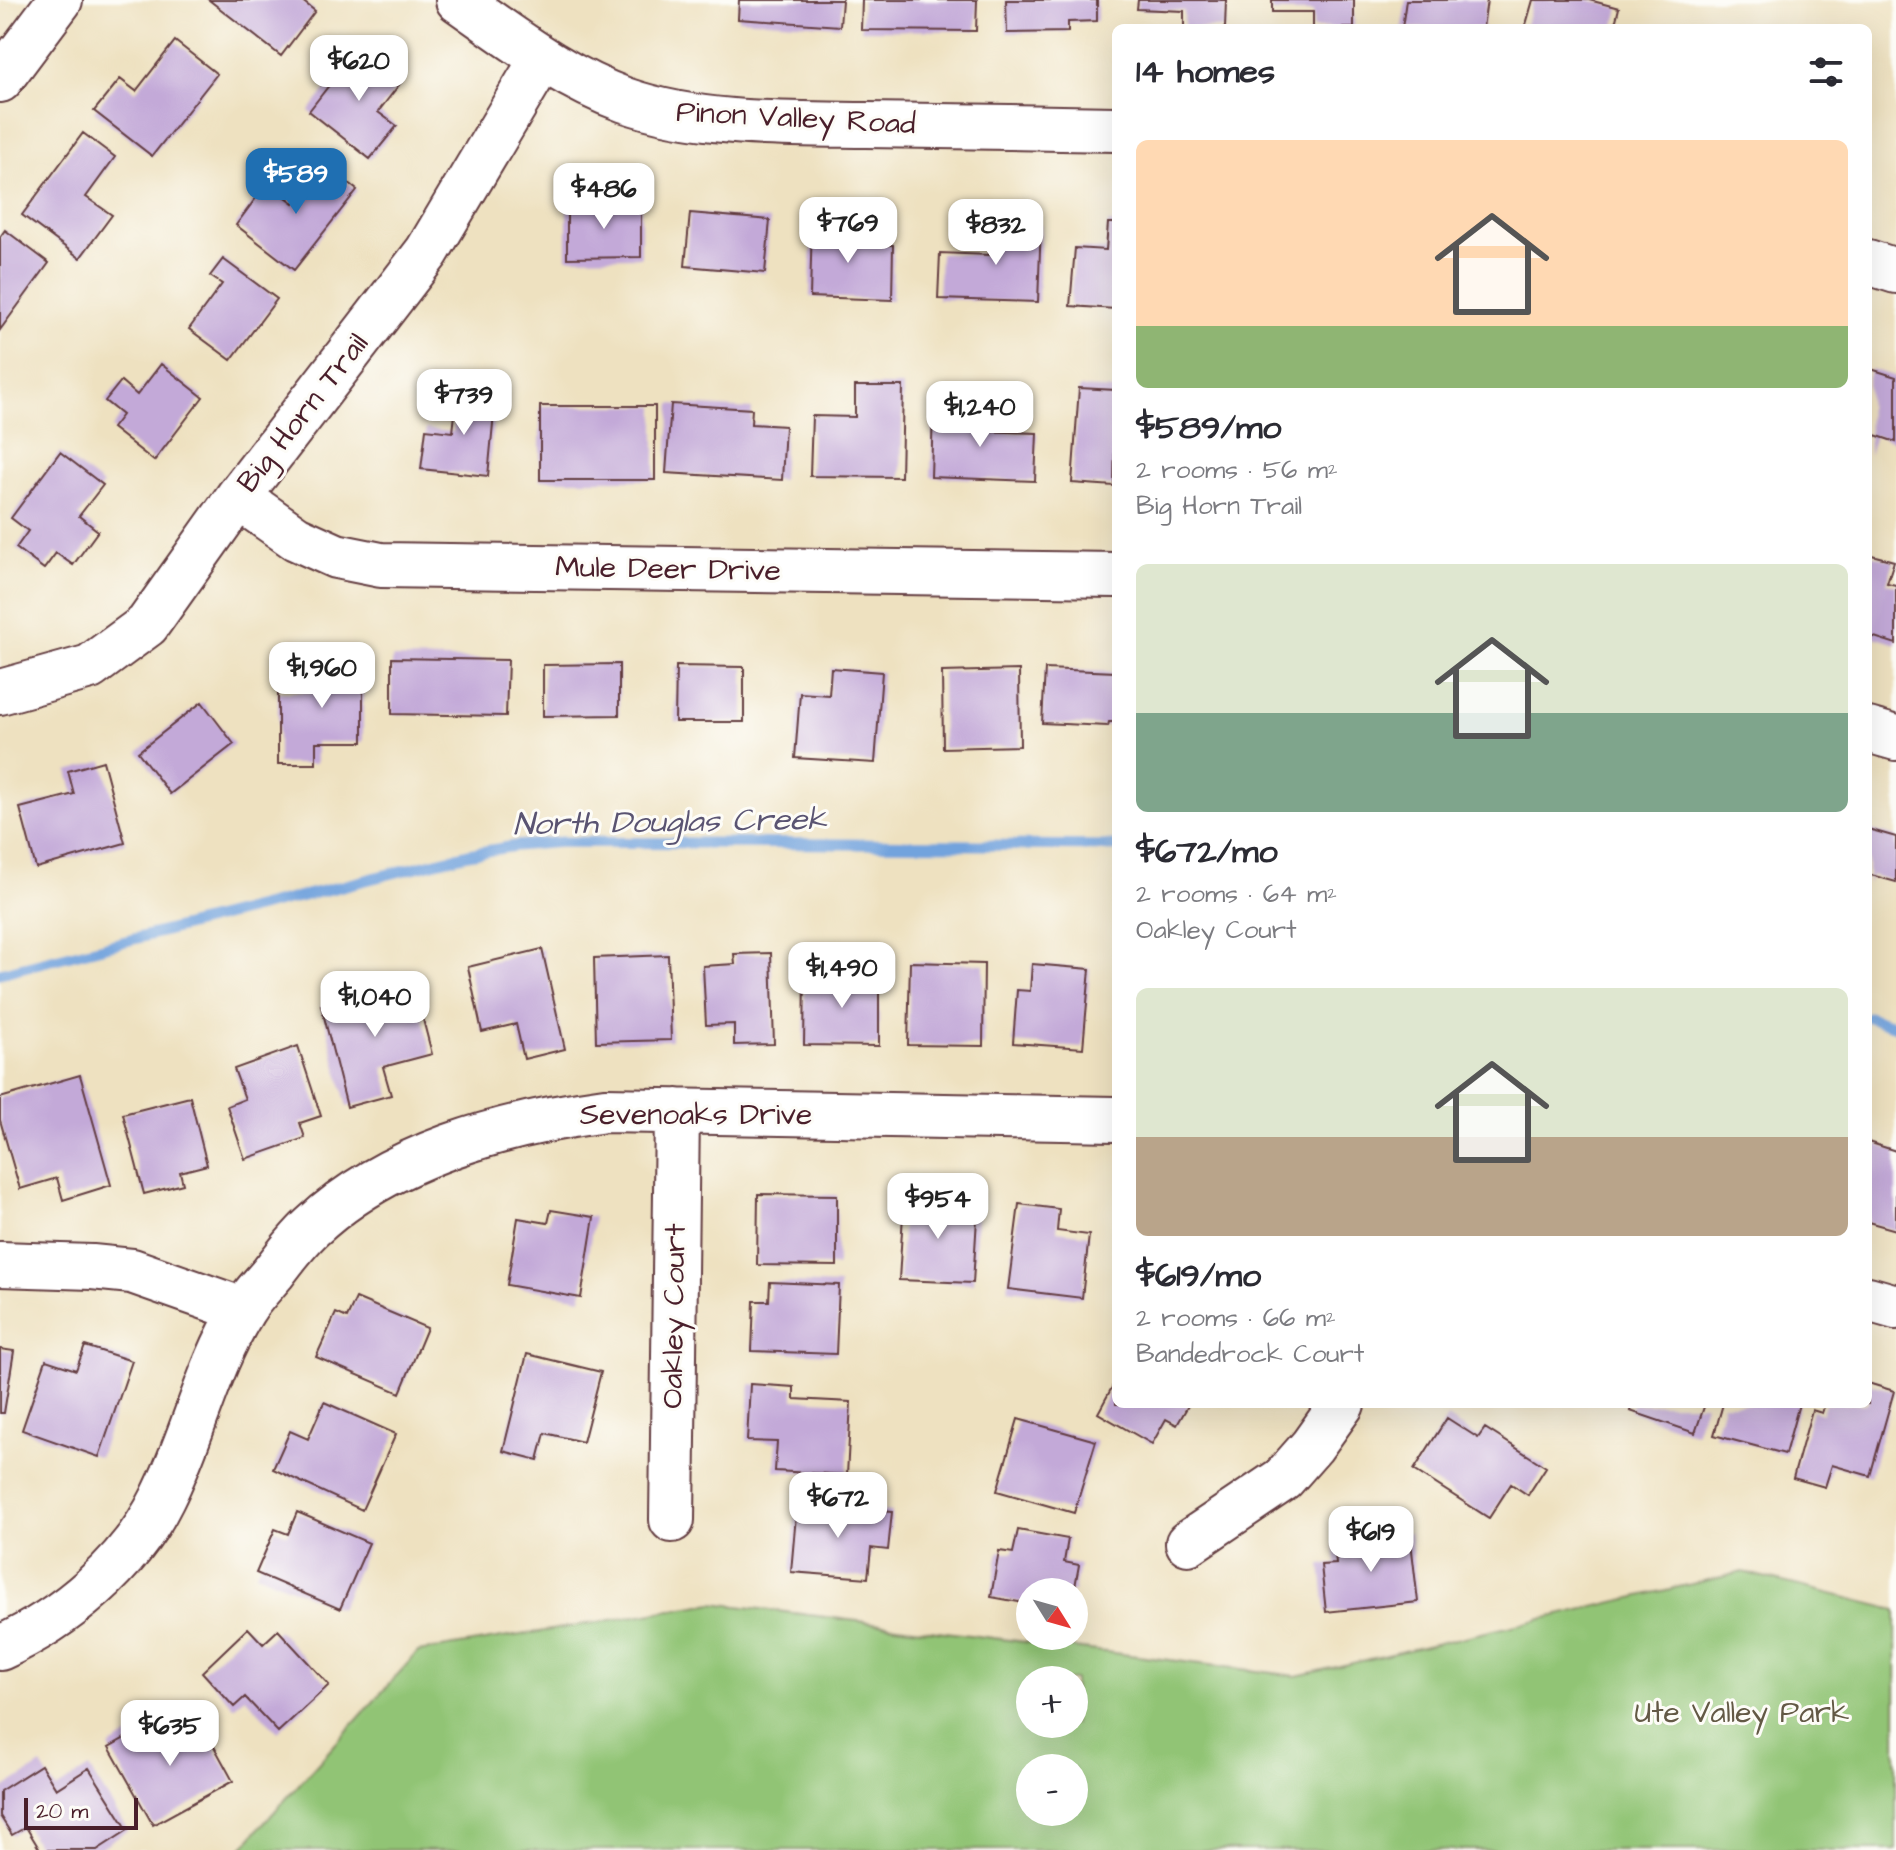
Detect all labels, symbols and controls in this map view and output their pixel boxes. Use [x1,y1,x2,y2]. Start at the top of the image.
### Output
pin: $620 [312,35,406,103]
text: $620 [328,43,390,79]
text: 14 homes [1136,48,1275,96]
icon: filters [1804,50,1848,94]
street label: Pinon Valley Road [675,91,917,146]
pin: $589 [249,148,343,216]
text: $589 [264,156,328,192]
pin: $486 [557,163,651,231]
text: $486 [571,171,637,207]
icon: home [1420,192,1564,336]
pin: $769 [801,197,895,265]
pin: $832 [949,199,1043,267]
text: $769 [817,205,879,241]
text: $832 [966,207,1026,243]
street label: Big Horn Trail [227,325,379,502]
pin: $739 [417,369,511,437]
text: $739 [435,377,493,413]
pin: $1,240 [915,381,1045,449]
text: $1,240 [944,389,1016,425]
text: $589/mo [1136,404,1281,452]
text: 2 rooms · 56 m² [1136,452,1338,488]
text: Big Horn Trail [1136,488,1302,524]
street label: Mule Deer Drive [555,546,781,592]
icon: home [1420,616,1564,760]
pin: $1,960 [257,642,387,710]
text: $1,960 [287,650,357,686]
water label: North Douglas Creek [513,797,829,848]
text: $672/mo [1136,828,1278,876]
text: 2 rooms · 64 m² [1136,876,1337,912]
text: Oakley Court [1136,912,1297,948]
pin: $1,490 [777,942,907,1010]
text: $1,490 [806,950,878,986]
pin: $1,040 [310,971,440,1039]
text: $1,040 [339,979,411,1015]
icon: home [1420,1040,1564,1184]
street label: Sevenoaks Drive [580,1094,812,1136]
pin: $954 [891,1173,985,1241]
text: $954 [905,1181,971,1217]
street label: Oakley Court [651,1223,698,1409]
text: $619/mo [1136,1252,1261,1300]
text: 2 rooms · 66 m² [1136,1300,1336,1336]
text: Bandedrock Court [1136,1336,1364,1372]
pin: $672 [791,1472,885,1540]
text: $672 [807,1480,869,1516]
pin: $619 [1324,1506,1418,1574]
text: $619 [1347,1514,1395,1550]
north arrow [1016,1578,1088,1650]
map controls [1016,1578,1088,1826]
button: + [1016,1666,1088,1738]
park label: Ute Valley Park [1635,1692,1849,1735]
pin: $635 [123,1700,217,1768]
text: $635 [139,1708,201,1744]
button: − [1016,1754,1088,1826]
scale bar [24,1794,138,1830]
text: 20 m [36,1796,88,1827]

